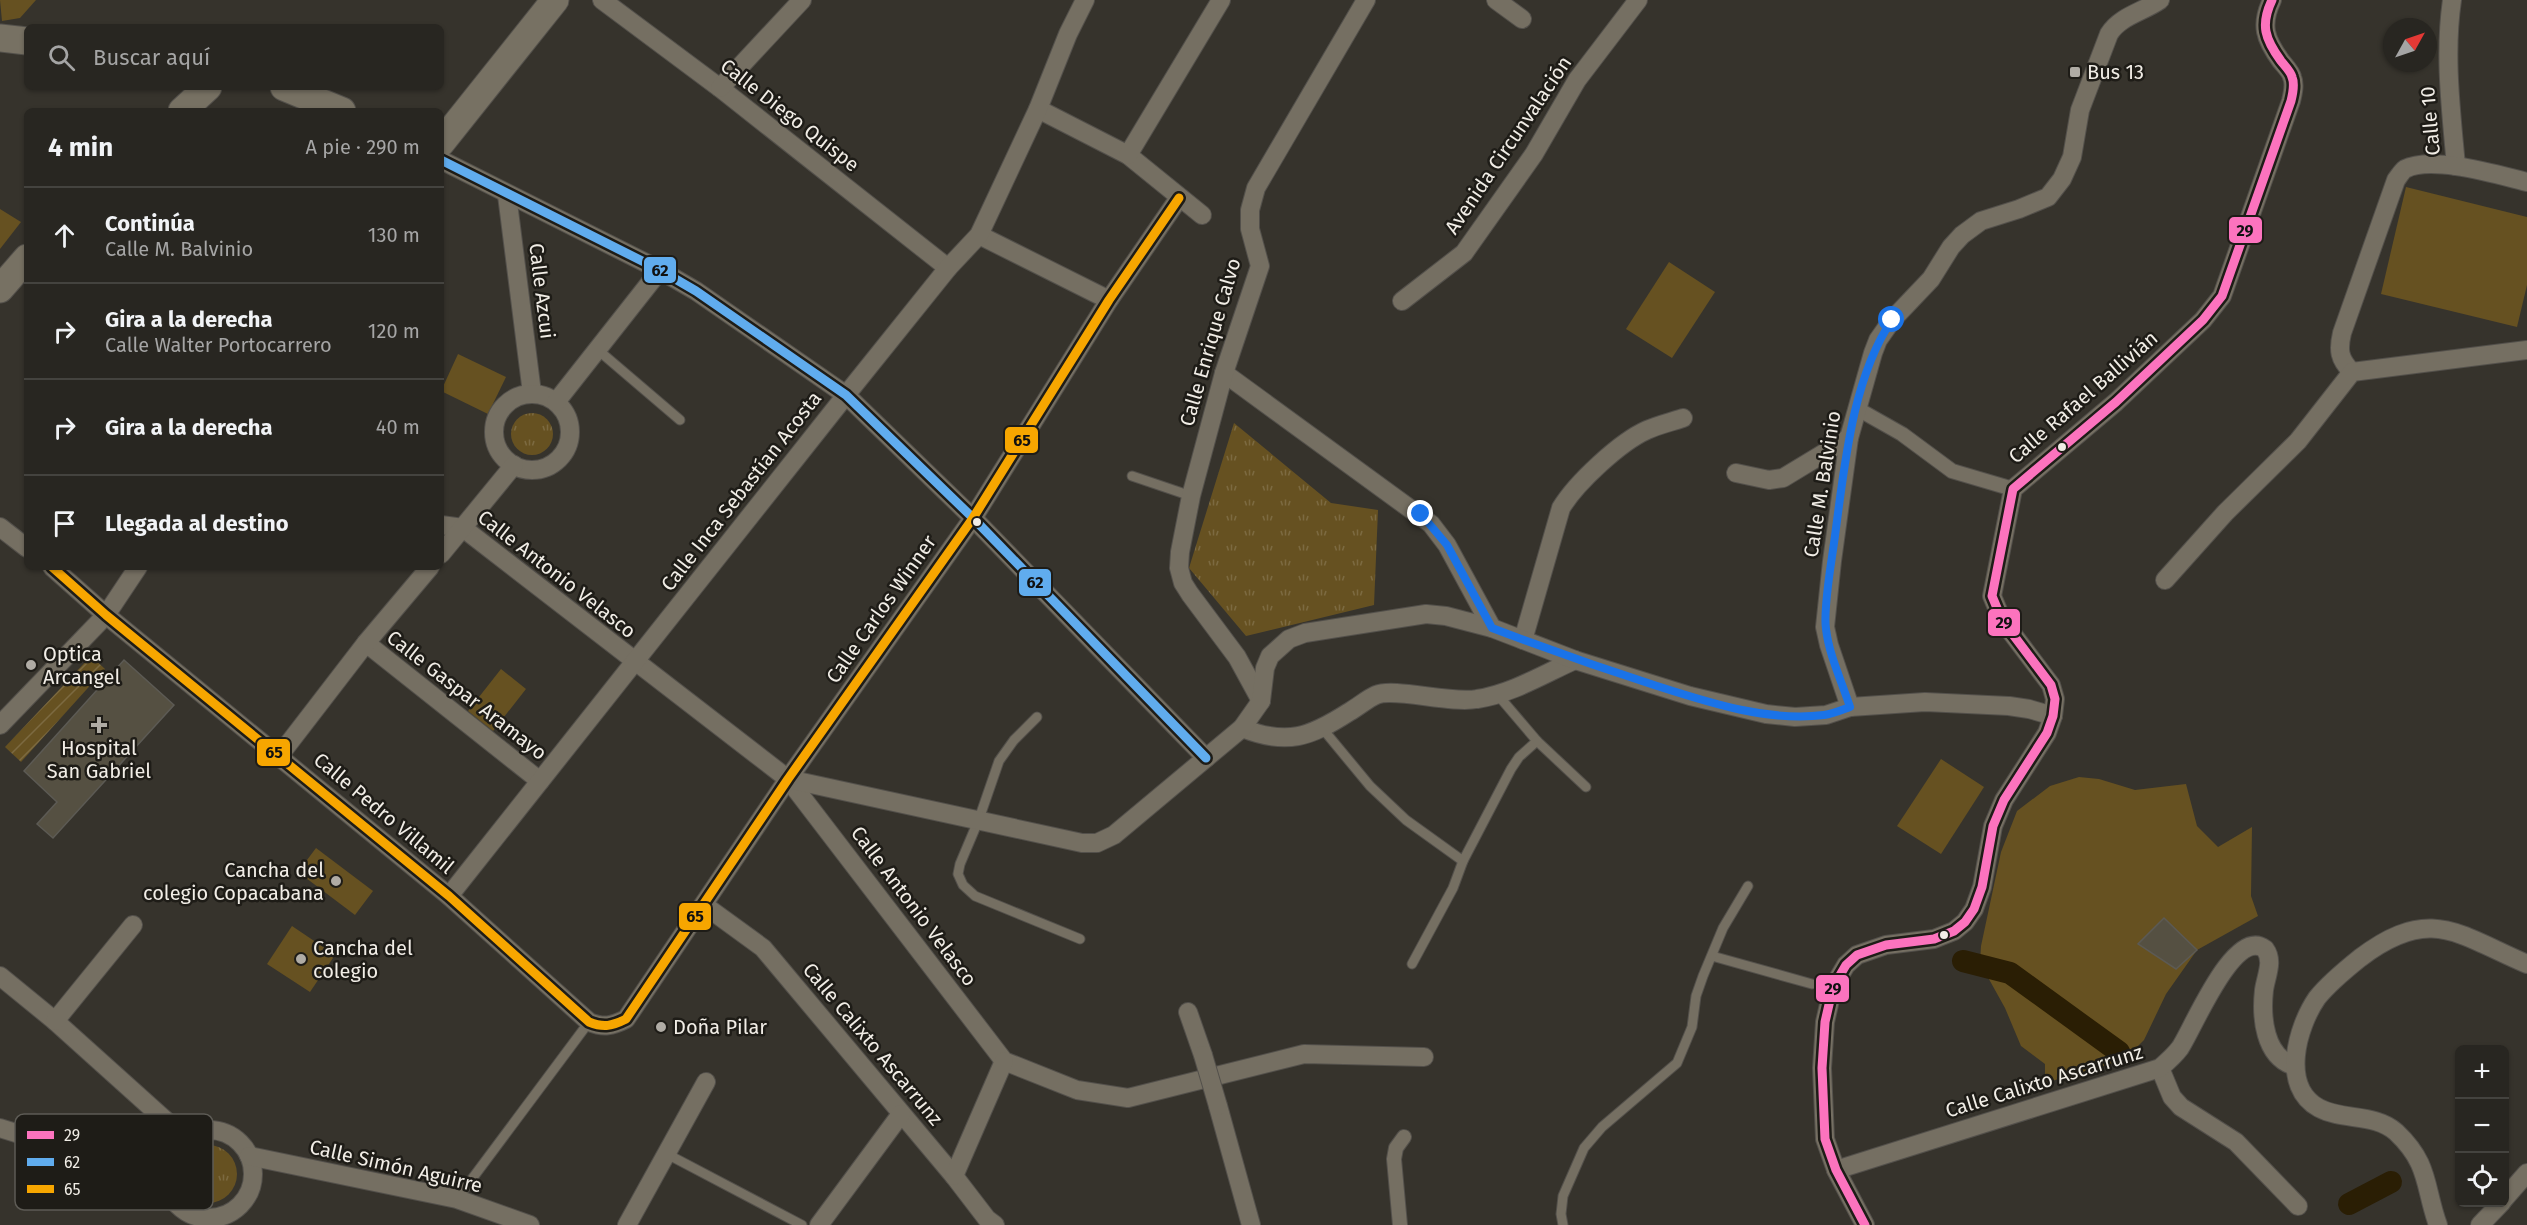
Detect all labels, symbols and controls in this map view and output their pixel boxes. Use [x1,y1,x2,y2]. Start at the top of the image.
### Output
north arrow [2383,18,2437,72]
search box [24,24,444,90]
icon: search [45,41,78,74]
text: Buscar aquí [93,44,210,71]
street label: Avenida Circunvalación [1439,51,1577,239]
street label: Calle Diego Quispe [716,53,864,177]
place label: Bus 13 [2087,60,2144,84]
marker: Bus 13 [2068,65,2082,79]
street label: Calle 10 [2415,85,2445,157]
text: 4 min [48,132,113,163]
text: A pie · 290 m [306,135,420,159]
text: Continúa [105,210,195,237]
line badge: 29 [2228,216,2263,244]
icon: ahead [48,219,81,252]
text: 29 [2236,221,2254,240]
text: 130 m [368,223,420,247]
text: Calle M. Balvinio [105,237,253,261]
street label: Calle Azcui [524,242,560,340]
street label: Calle Enrique Calvo [1175,255,1245,429]
line badge: 62 [643,256,677,284]
text: 62 [651,261,669,280]
text: Gira a la derecha [105,306,273,333]
route start [1878,306,1904,332]
icon: right [48,315,81,348]
text: 120 m [368,319,420,343]
street label: Calle Rafael Ballivián [2004,326,2162,468]
text: Calle Walter Portocarrero [105,333,332,357]
street label: Calle Inca Sebastían Acosta [656,386,826,596]
street label: Calle M. Balvinio [1799,409,1845,559]
icon: right [48,411,81,444]
text: Gira a la derecha [105,414,273,441]
text: 40 m [376,415,420,439]
line badge: 65 [1004,426,1039,454]
text: 65 [1013,431,1031,450]
unlabelled marker [2056,441,2068,453]
route end [1407,500,1433,526]
street label: Calle Antonio Velasco [473,505,641,643]
icon: arrive [48,507,81,540]
text: Llegada al destino [105,510,289,537]
unlabelled marker [971,516,983,528]
street label: Calle Carlos Winner [821,530,941,688]
line badge: 62 [1018,568,1052,597]
text: 62 [1026,573,1044,592]
line badge: 29 [1987,608,2021,637]
text: 29 [1995,613,2013,632]
street label: Calle Gaspar Aramayo [382,625,552,765]
place label: Optica Arcangel [43,642,121,689]
marker: Optica Arcangel [24,658,38,672]
marker: Hospital San Gabriel [90,716,108,734]
place label: Hospital San Gabriel [47,736,151,783]
line badge: 65 [256,738,291,767]
text: 65 [265,743,283,762]
street label: Calle Pedro Villamil [309,747,459,879]
street label: Calle Antonio Velasco [846,821,982,991]
place label: Cancha del colegio Copacabana [143,858,324,905]
marker: Cancha del colegio Copacabana [329,874,343,888]
line badge: 65 [678,902,712,931]
text: 65 [686,907,704,926]
unlabelled marker [1938,929,1950,941]
place label: Cancha del colegio [313,936,413,983]
marker: Cancha del colegio [294,952,308,966]
street label: Calle Calixto Ascarrunz [798,958,948,1130]
line badge: 29 [1815,974,1850,1003]
text: 29 [1824,979,1842,998]
place label: Doña Pilar [673,1015,767,1039]
marker: Doña Pilar [654,1020,668,1034]
street label: Calle Calixto Ascarrunz [1943,1040,2146,1122]
map controls [2455,1045,2509,1207]
button: + [2455,1045,2509,1099]
button: − [2455,1099,2509,1153]
legend [15,1114,213,1210]
text: 29 [64,1126,80,1145]
street label: Calle Simón Aguirre [307,1134,485,1198]
text: 62 [64,1153,80,1172]
button: locate [2455,1153,2509,1207]
text: 65 [64,1180,80,1199]

